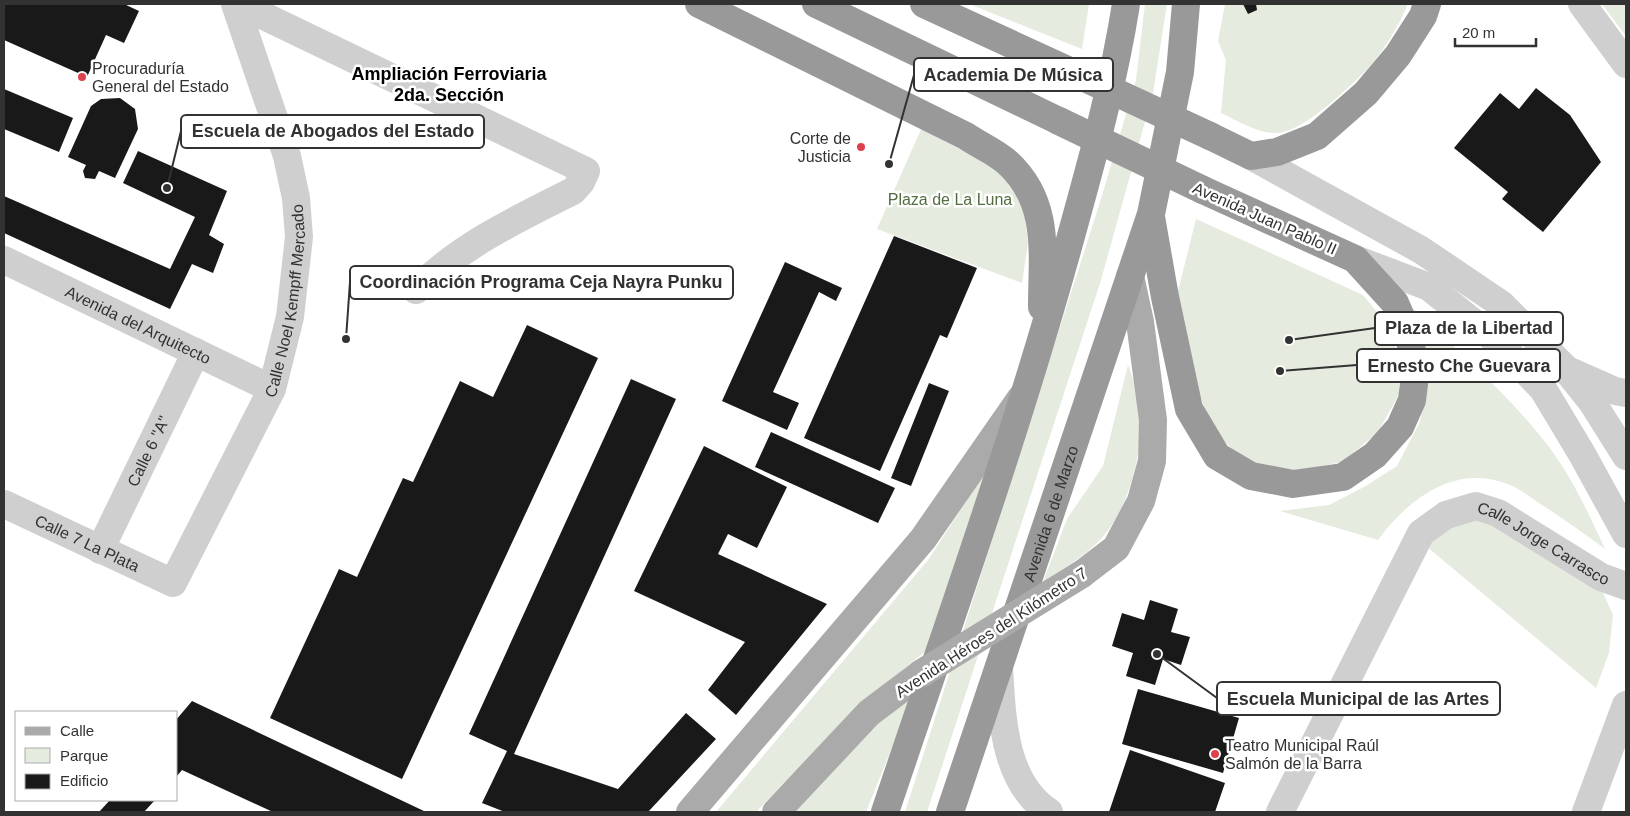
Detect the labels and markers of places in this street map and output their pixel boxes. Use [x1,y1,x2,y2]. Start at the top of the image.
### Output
callout: Academia De Música [914,58,1113,91]
place label: Procuraduría General del Estado [92,60,229,95]
marker: Procuraduría General del Estado [76,71,88,83]
callout: Escuela de Abogados del Estado [181,115,484,148]
place label: Corte de Justicia [790,130,851,165]
marker: Corte de Justicia [855,141,867,153]
callout: Coordinación Programa Ceja Nayra Punku [350,266,733,299]
callout: Plaza de la Libertad [1375,312,1563,345]
callout: Ernesto Che Guevara [1357,349,1560,382]
callout: Escuela Municipal de las Artes [1217,682,1500,715]
place label: Teatro Municipal Raúl Salmón de la Barra [1225,737,1379,772]
marker: Teatro Municipal Raúl Salmón de la Barra [1209,748,1221,760]

